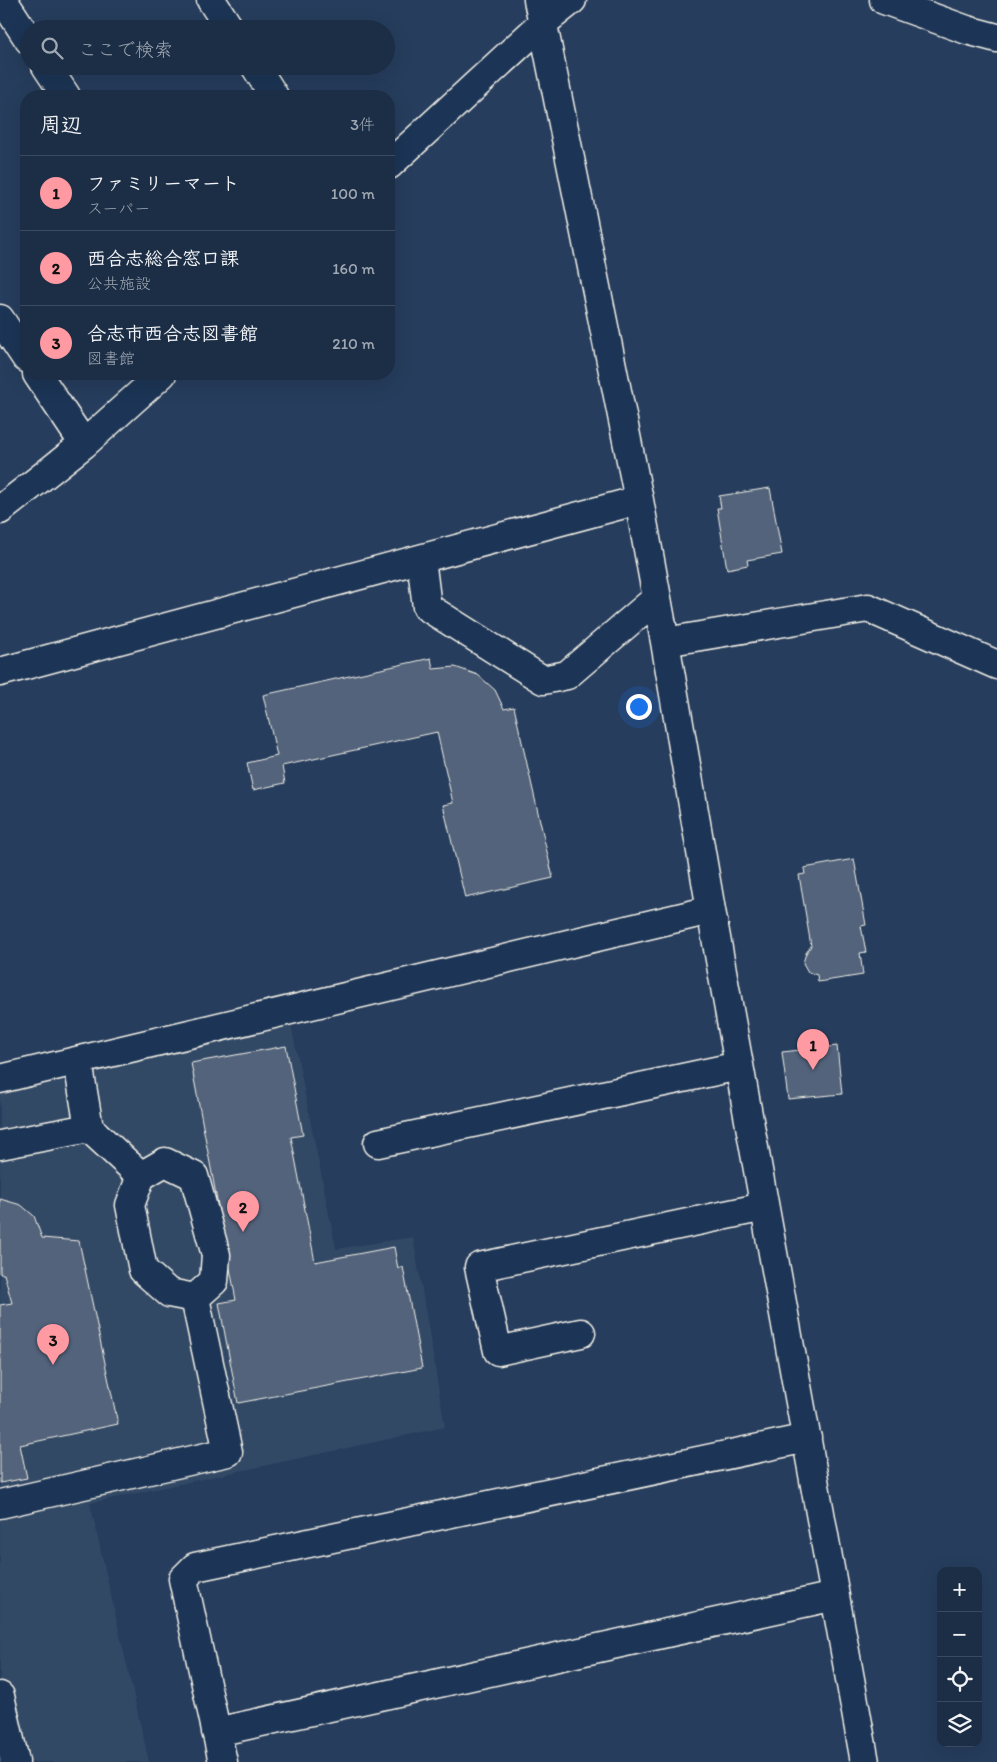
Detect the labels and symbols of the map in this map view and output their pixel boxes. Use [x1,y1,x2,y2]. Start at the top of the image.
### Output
your location [626,694,652,720]
pin: 1 [797,1029,829,1070]
pin: 2 [227,1191,259,1232]
pin: 3 [37,1324,69,1365]

